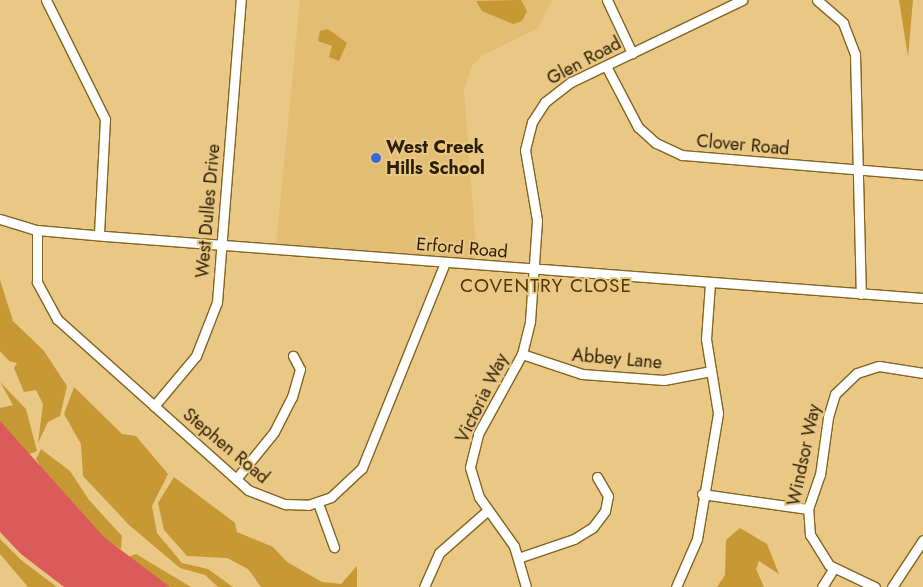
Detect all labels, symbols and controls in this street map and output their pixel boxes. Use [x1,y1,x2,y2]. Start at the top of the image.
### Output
street label: Glen Road [543,32,625,90]
street label: Clover Road [696,130,790,160]
place label: West Creek Hills School [386,137,485,180]
street label: West Dulles Drive [191,143,225,279]
marker: West Creek Hills School [370,152,382,164]
street label: Erford Road [415,233,509,263]
district label: COVENTRY CLOSE [458,275,634,297]
street label: Abbey Lane [571,344,663,374]
street label: Victoria Way [451,350,513,446]
street label: Windsor Way [783,402,825,508]
street label: Stephen Road [178,404,274,488]

